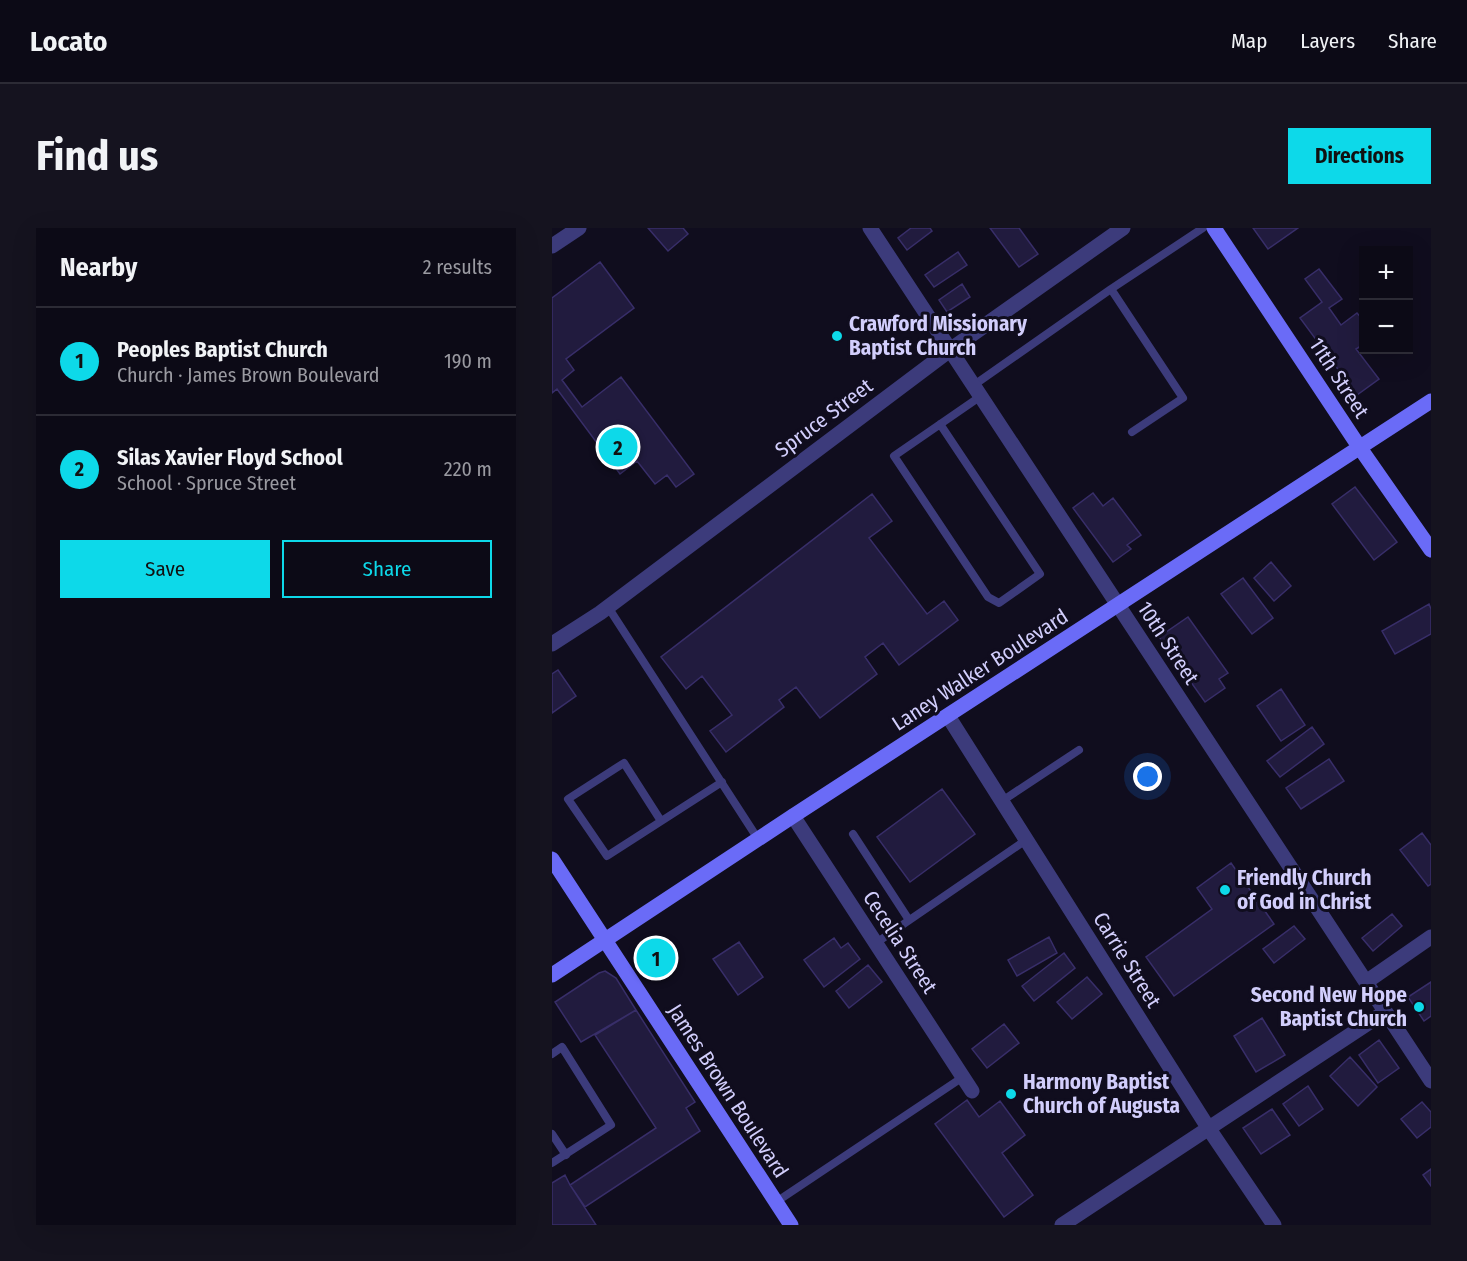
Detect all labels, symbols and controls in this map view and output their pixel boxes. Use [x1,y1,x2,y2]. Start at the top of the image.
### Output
text: Locato [30,25,108,58]
text: Map [1231,28,1267,54]
text: Layers [1300,28,1355,54]
text: Share [1388,28,1437,54]
button: Directions [1288,128,1431,184]
text: Find us [36,131,158,181]
map controls [1359,246,1413,354]
button: + [1359,246,1413,300]
text: Nearby [60,252,137,283]
text: 2 results [423,255,492,279]
button: − [1359,300,1413,354]
place label: Crawford Missionary Baptist Church [849,311,1028,361]
marker: Crawford Missionary Baptist Church [830,329,844,343]
street label: 11th Street [1303,333,1375,423]
text: Peoples Baptist Church [117,336,328,363]
text: 1 [75,349,84,373]
text: 190 m [444,349,492,373]
text: Church · James Brown Boulevard [117,363,380,387]
street label: Spruce Street [770,373,878,463]
pin: 2 [598,424,638,470]
text: Silas Xavier Floyd School [117,444,343,471]
text: 2 [75,457,84,481]
text: 220 m [444,457,492,481]
text: School · Spruce Street [117,471,296,495]
button: Save [60,540,270,598]
button: Share [282,540,492,598]
street label: 10th Street [1132,597,1204,689]
street label: Laney Walker Boulevard [887,603,1073,737]
your location [1133,762,1162,791]
place label: Friendly Church of God in Christ [1237,865,1372,915]
marker: Friendly Church of God in Christ [1218,883,1232,897]
street label: Cecelia Street [857,886,943,998]
street label: Carrie Street [1087,907,1167,1013]
pin: 1 [636,936,676,980]
place label: Second New Hope Baptist Church [1251,982,1407,1032]
street label: James Brown Boulevard [662,999,794,1183]
marker: Second New Hope Baptist Church [1412,1000,1426,1014]
place label: Harmony Baptist Church of Augusta [1023,1069,1180,1119]
marker: Harmony Baptist Church of Augusta [1004,1087,1018,1101]

